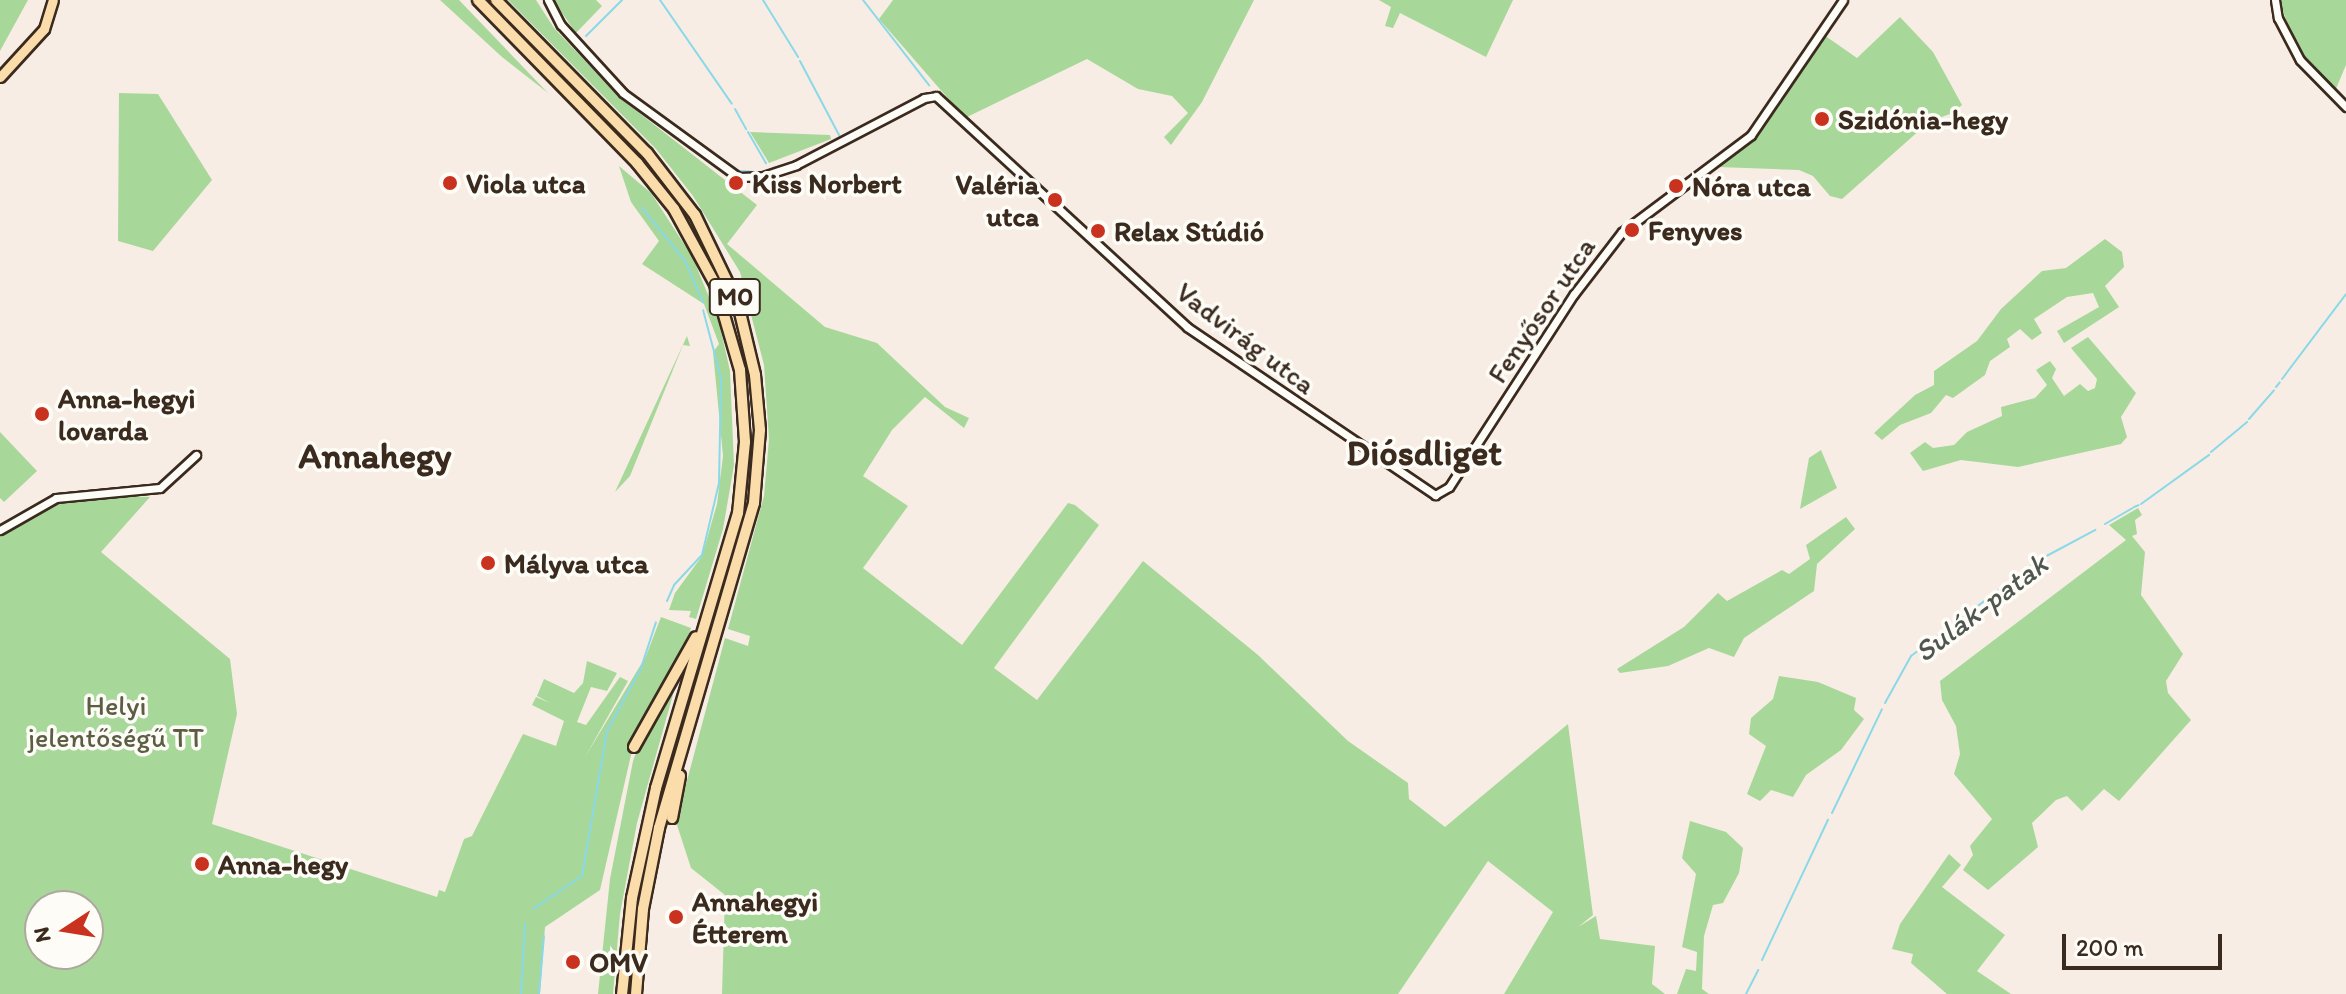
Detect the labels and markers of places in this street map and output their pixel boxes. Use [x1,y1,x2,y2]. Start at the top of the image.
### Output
place label: Szidónia-hegy [1838,102,2008,136]
marker: Szidónia-hegy [1813,110,1831,128]
place label: Viola utca [466,166,585,200]
place label: Kiss Norbert [752,166,902,200]
place label: Valéria utca [956,167,1039,233]
place label: Nóra utca [1692,169,1810,203]
marker: Viola utca [441,174,459,192]
marker: Kiss Norbert [727,174,745,192]
marker: Nóra utca [1667,177,1685,195]
marker: Valéria utca [1046,191,1064,209]
place label: Fenyves [1648,213,1742,247]
place label: Relax Stúdió [1114,214,1264,248]
marker: Fenyves [1623,221,1641,239]
marker: Relax Stúdió [1089,222,1107,240]
place label: Anna-hegyi lovarda [58,381,195,447]
marker: Anna-hegyi lovarda [33,405,51,423]
place label: Mályva utca [504,546,648,580]
marker: Mályva utca [479,554,497,572]
place label: Anna-hegy [218,847,348,881]
marker: Anna-hegy [193,855,211,873]
place label: Annahegyi Étterem [692,884,818,950]
marker: Annahegyi Étterem [667,908,685,926]
place label: OMV [589,945,648,979]
marker: OMV [564,953,582,971]

